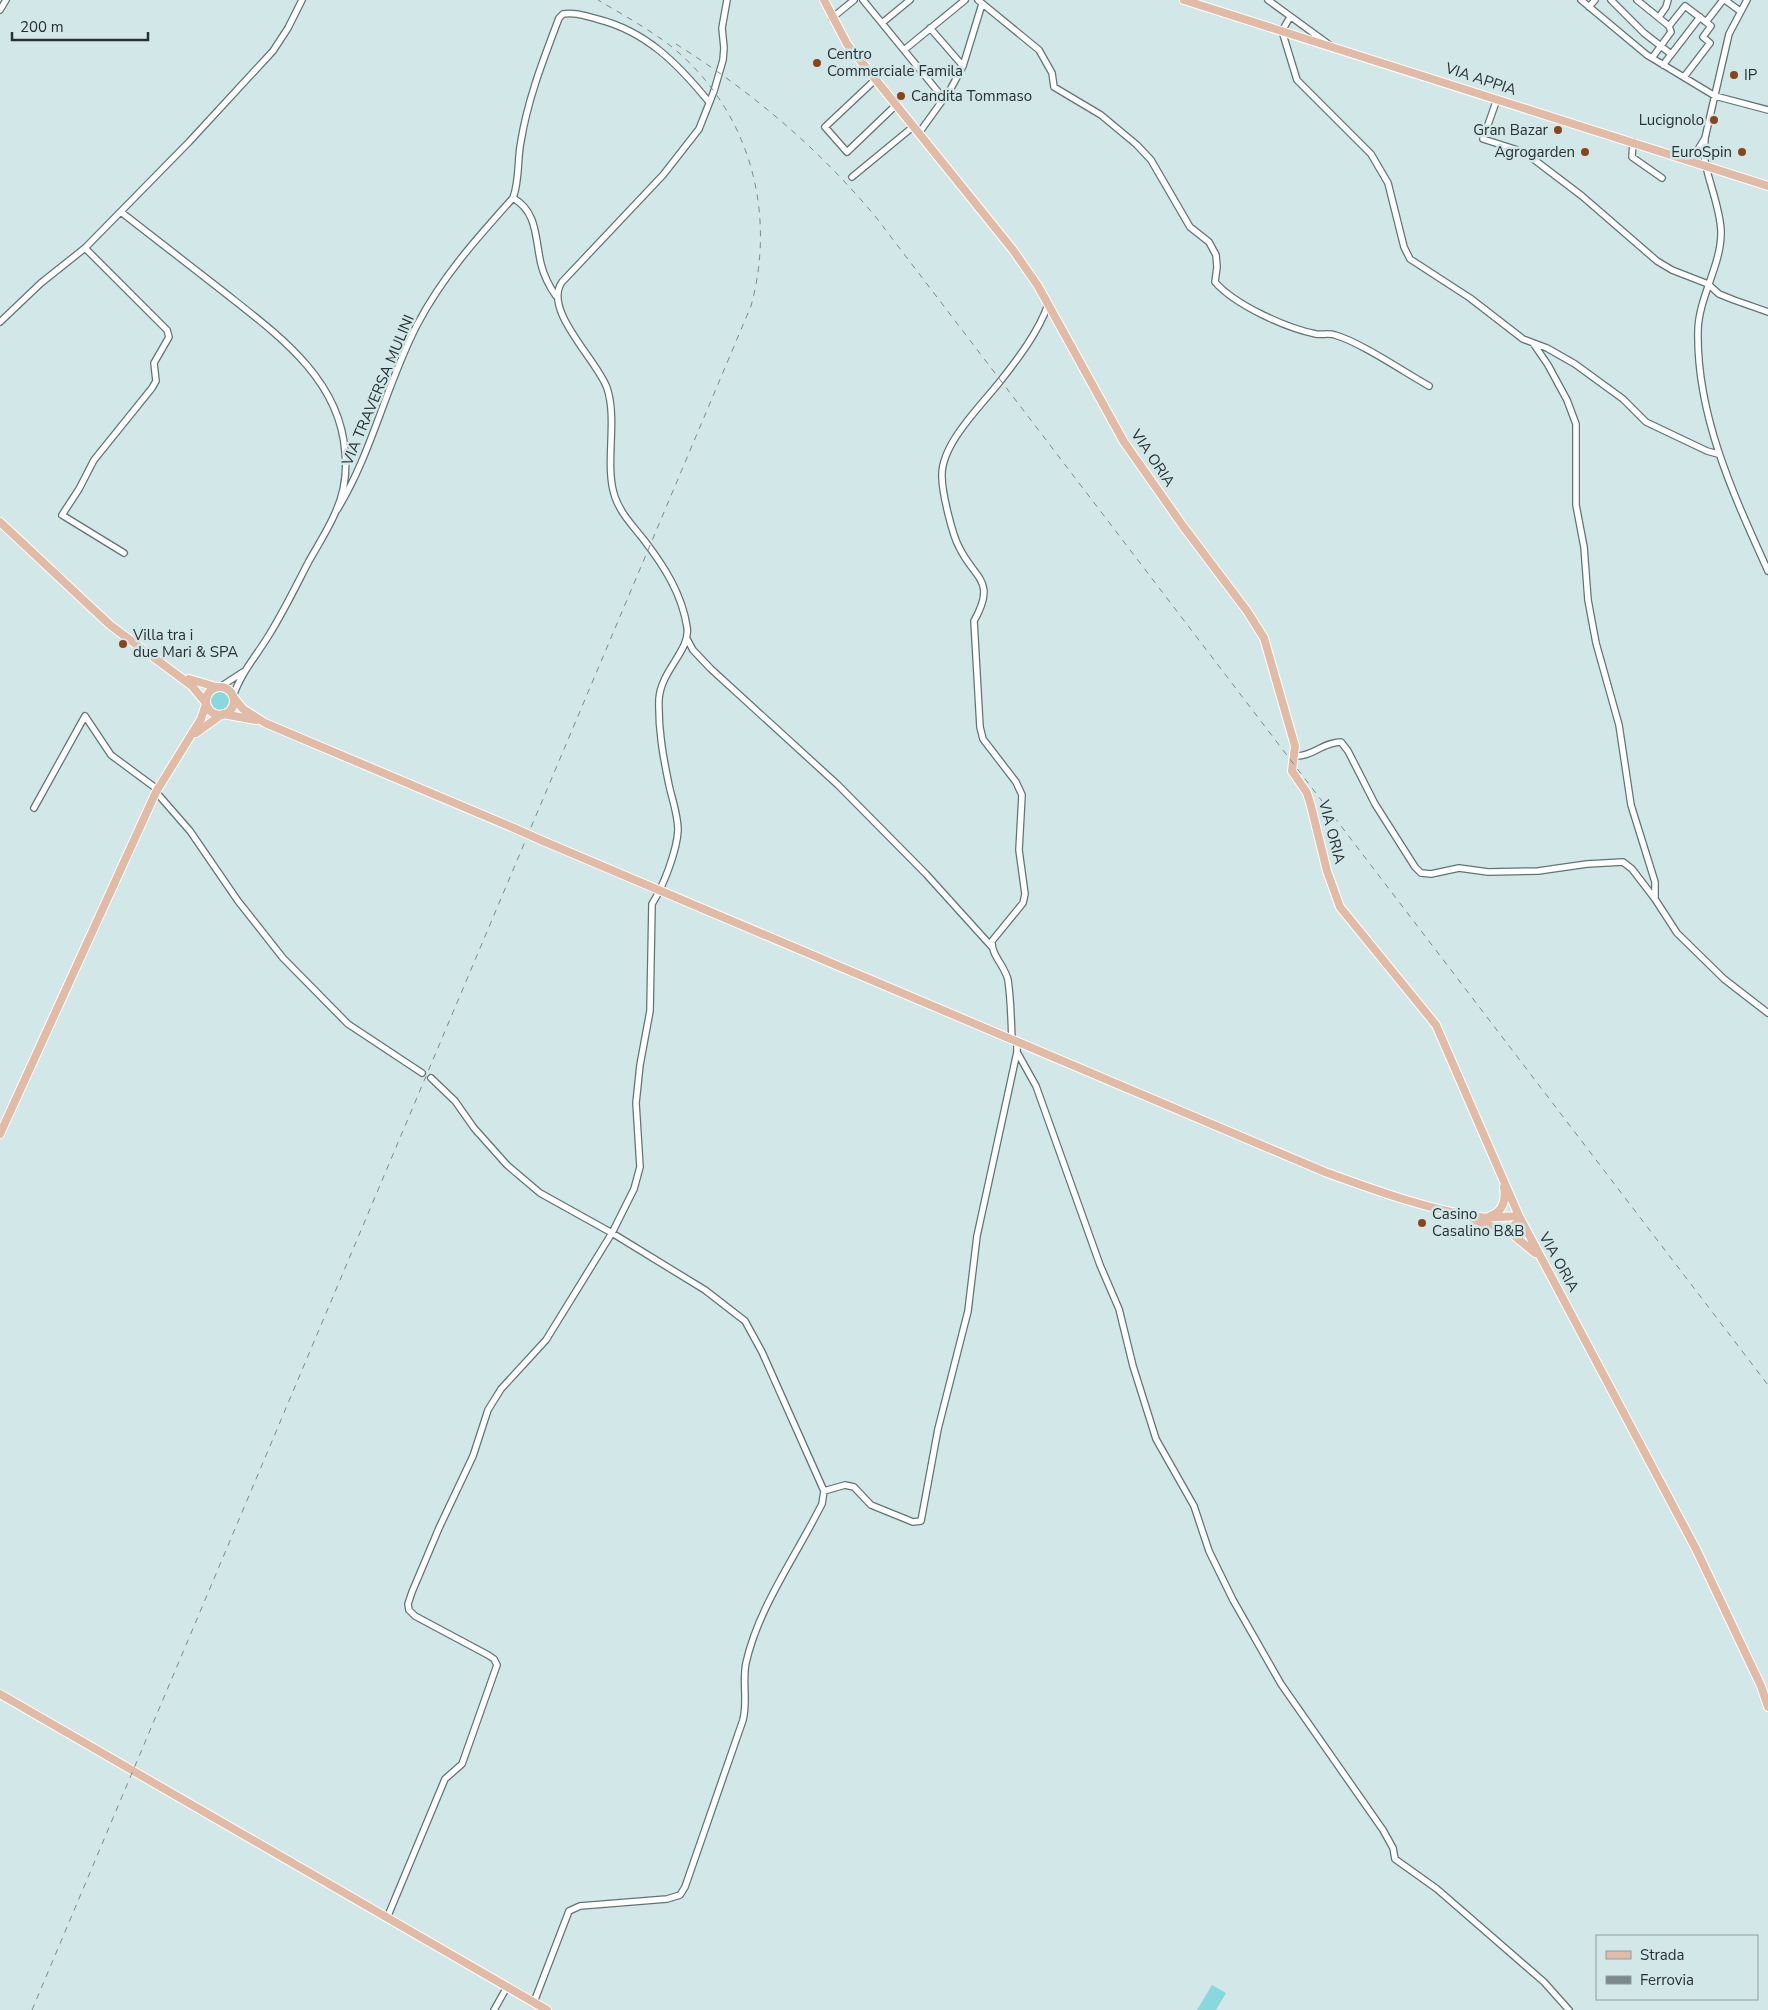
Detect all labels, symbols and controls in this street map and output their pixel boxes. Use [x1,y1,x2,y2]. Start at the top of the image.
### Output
scale bar [12,10,149,42]
text: 200 m [20,17,64,37]
place label: Centro Commerciale Famila [827,44,963,81]
marker: Centro Commerciale Famila [811,57,823,69]
street label: VIA APPIA [1442,58,1519,100]
place label: IP [1744,65,1758,85]
marker: IP [1728,69,1740,81]
place label: Candita Tommaso [911,86,1032,106]
marker: Candita Tommaso [895,90,907,102]
place label: Lucignolo [1639,110,1704,130]
marker: Lucignolo [1708,114,1720,126]
place label: Gran Bazar [1473,120,1549,140]
marker: Gran Bazar [1552,124,1564,136]
place label: Agrogarden [1494,142,1575,162]
place label: EuroSpin [1671,142,1732,162]
marker: Agrogarden [1579,146,1591,158]
marker: EuroSpin [1736,146,1748,158]
street label: VIA TRAVERSA MULINI [337,312,419,469]
street label: VIA ORIA [1126,425,1180,491]
place label: Villa tra i due Mari & SPA [132,625,238,662]
marker: Villa tra i due Mari & SPA [117,638,129,650]
street label: VIA ORIA [1314,797,1350,866]
place label: Casino Casalino B&B [1432,1204,1524,1241]
marker: Casino Casalino B&B [1416,1217,1428,1229]
street label: VIA ORIA [1534,1228,1584,1295]
legend [1596,1935,1758,2000]
text: Strada [1640,1945,1684,1965]
text: Ferrovia [1640,1970,1694,1990]

